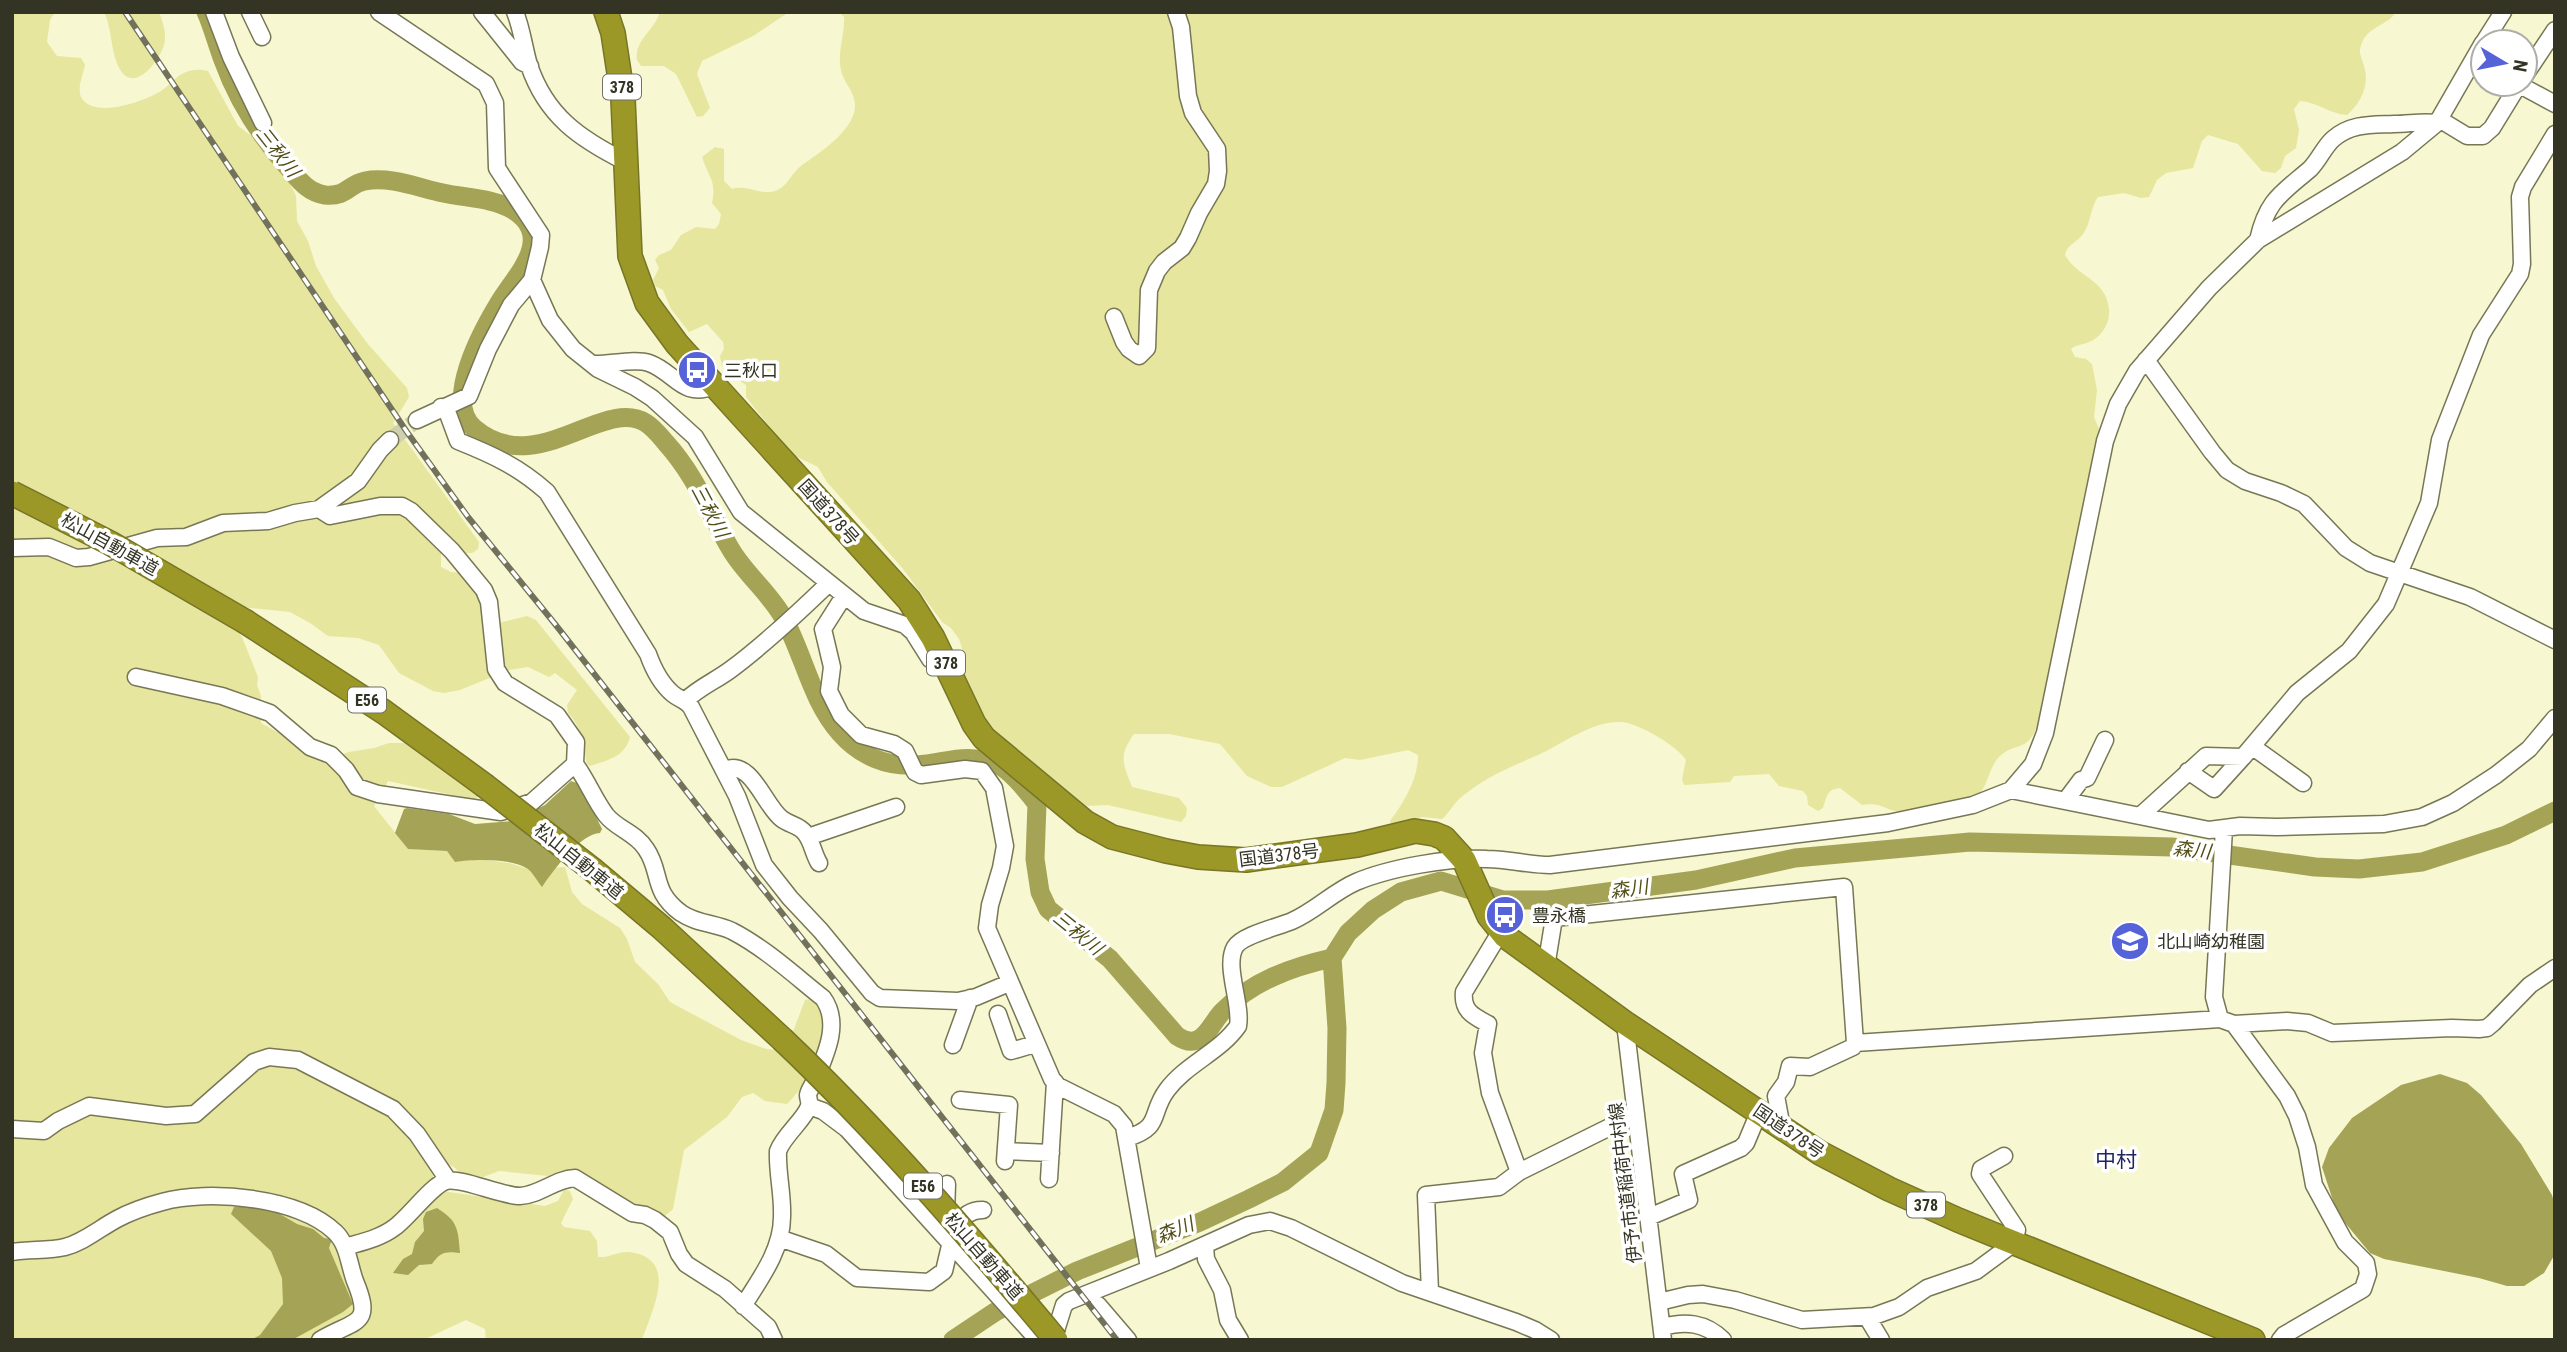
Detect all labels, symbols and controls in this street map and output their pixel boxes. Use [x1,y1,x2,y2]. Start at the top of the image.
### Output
north arrow [2469,28,2539,98]
text: N [2508,58,2533,74]
road number: 378 [603,74,641,100]
water label: 三秋川 [251,122,306,183]
bus stop icon: 三秋口 [676,349,718,391]
place label: 三秋口 [724,360,778,381]
street label: 国道378号 [794,475,864,549]
water label: 三秋川 [686,480,734,543]
street label: 松山自動車道 [58,509,162,579]
road number: 378 [927,650,965,676]
road number: E56 [348,688,386,712]
street label: 松山自動車道 [530,819,628,903]
water label: 森川 [2172,837,2214,864]
street label: 国道378号 [1238,840,1320,870]
water label: 森川 [1609,875,1651,903]
bus stop icon: 豊永橋 [1484,894,1526,936]
place label: 豊永橋 [1532,905,1586,926]
water label: 三秋川 [1049,906,1109,961]
school or university icon: 北山崎幼稚園 [2109,920,2151,962]
place label: 北山崎幼稚園 [2157,931,2265,952]
street label: 国道378号 [1750,1100,1828,1162]
street label: 伊予市道稲荷中村線 [1605,1101,1645,1265]
district label: 中村 [2095,1148,2137,1172]
road number: E56 [904,1174,942,1198]
road number: 378 [1907,1192,1945,1218]
street label: 松山自動車道 [941,1208,1027,1304]
water label: 森川 [1153,1211,1199,1248]

